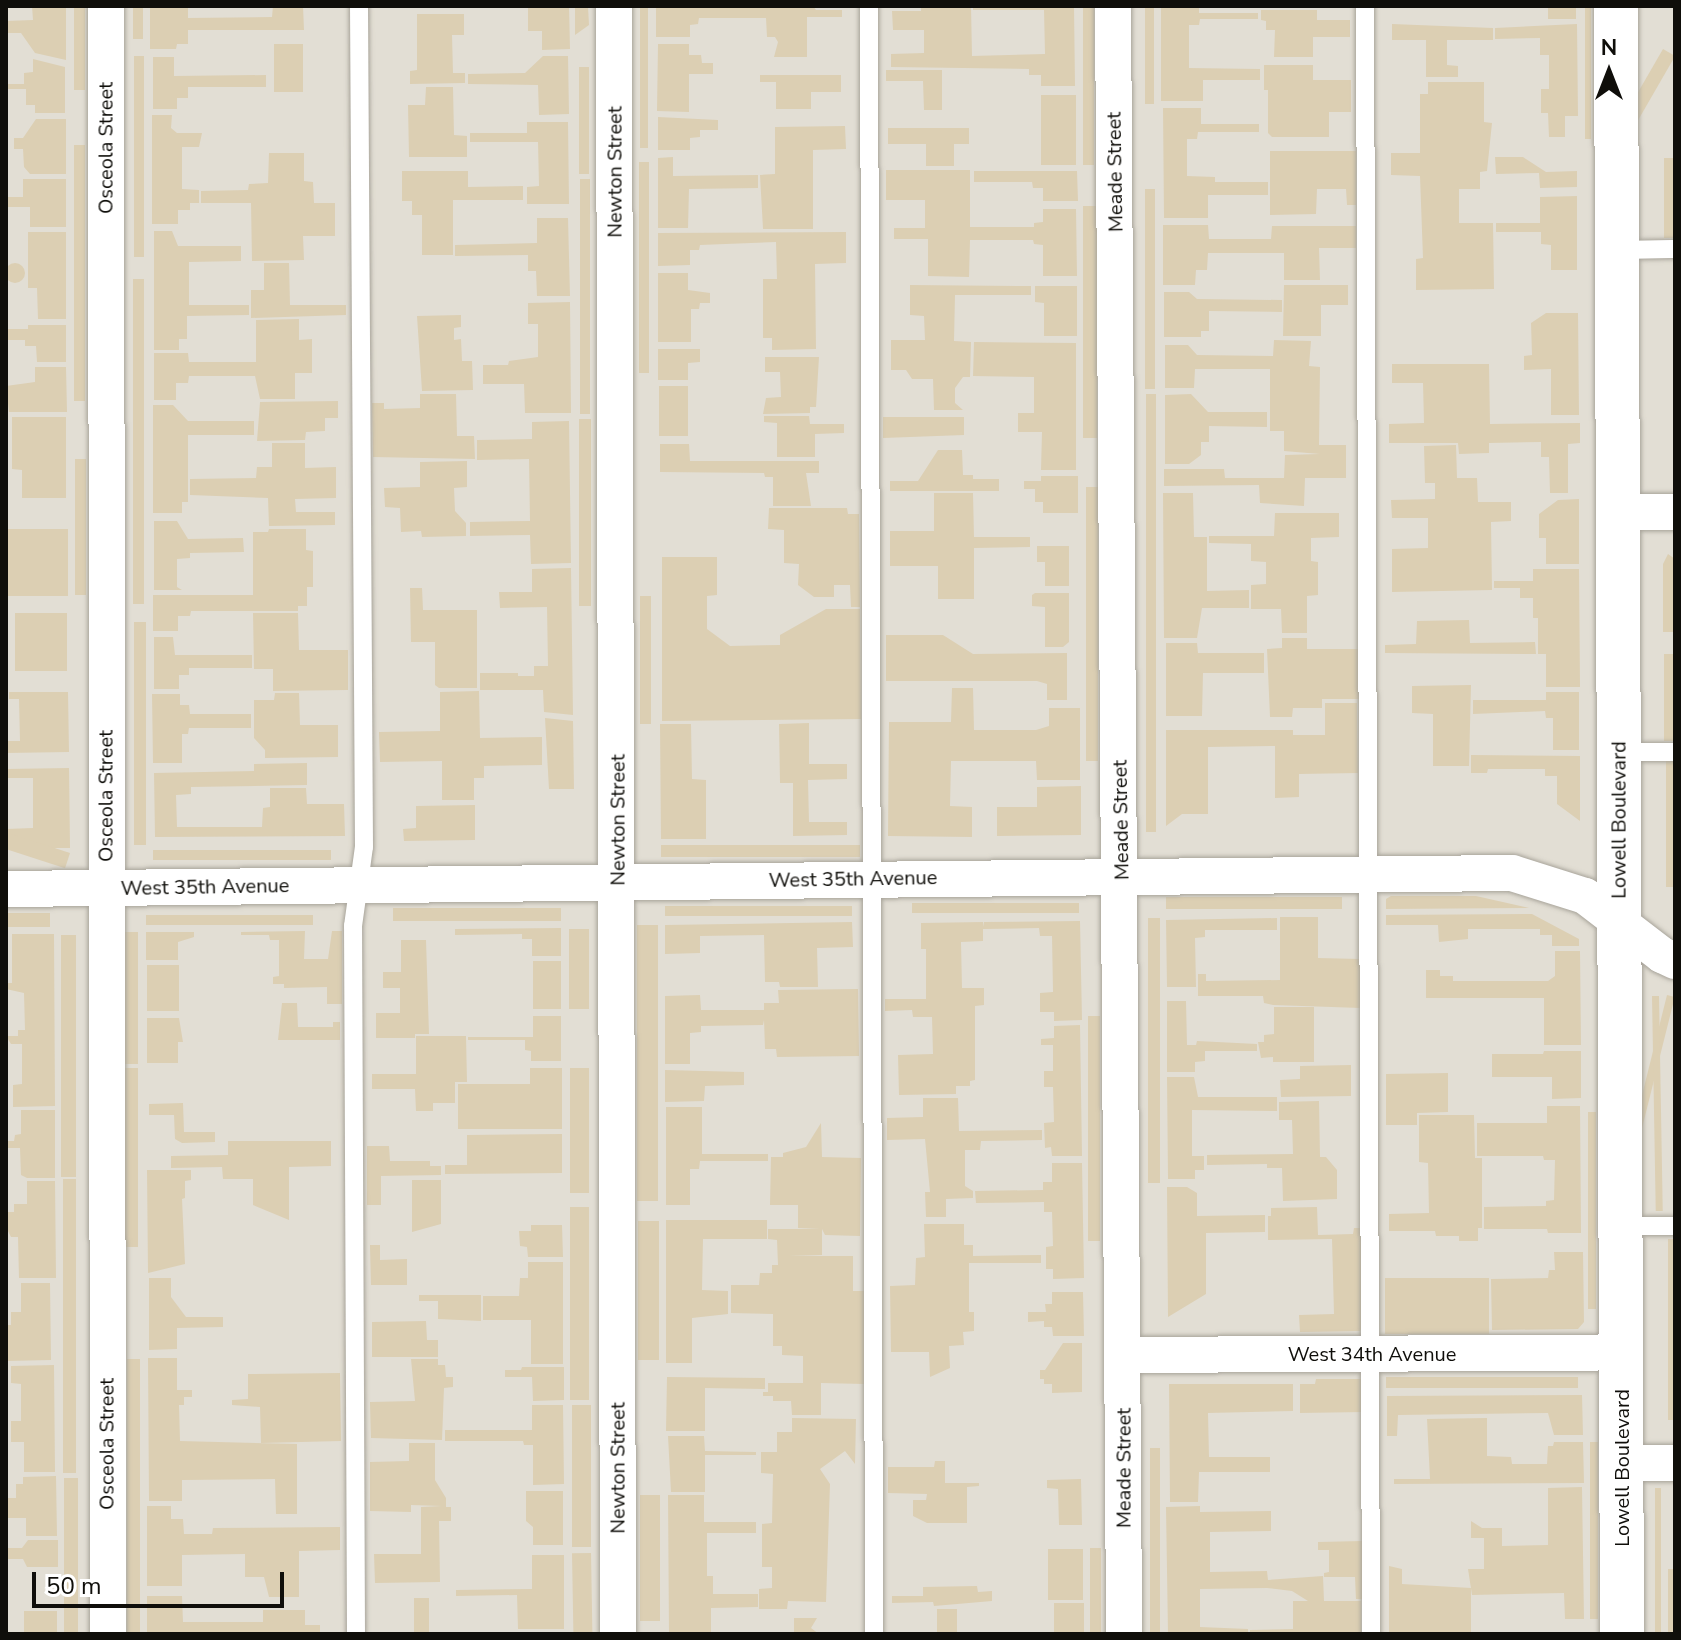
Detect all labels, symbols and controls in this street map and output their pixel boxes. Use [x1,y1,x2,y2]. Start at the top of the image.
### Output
north arrow [1569,32,1649,112]
text: N [1601,33,1617,63]
street label: Osceola Street [94,82,118,214]
street label: Newton Street [603,106,627,238]
street label: Meade Street [1102,112,1128,232]
street label: Osceola Street [94,730,118,862]
street label: Lowell Boulevard [1607,741,1631,899]
street label: Newton Street [606,754,630,886]
street label: Meade Street [1108,760,1134,880]
street label: West 35th Avenue [768,866,938,892]
street label: West 35th Avenue [120,874,290,900]
street label: West 34th Avenue [1288,1342,1456,1366]
street label: Osceola Street [95,1378,119,1510]
street label: Lowell Boulevard [1610,1389,1634,1547]
street label: Newton Street [606,1402,630,1534]
street label: Meade Street [1112,1408,1136,1528]
scale bar [36,1556,288,1606]
text: 50 m [46,1570,102,1602]

